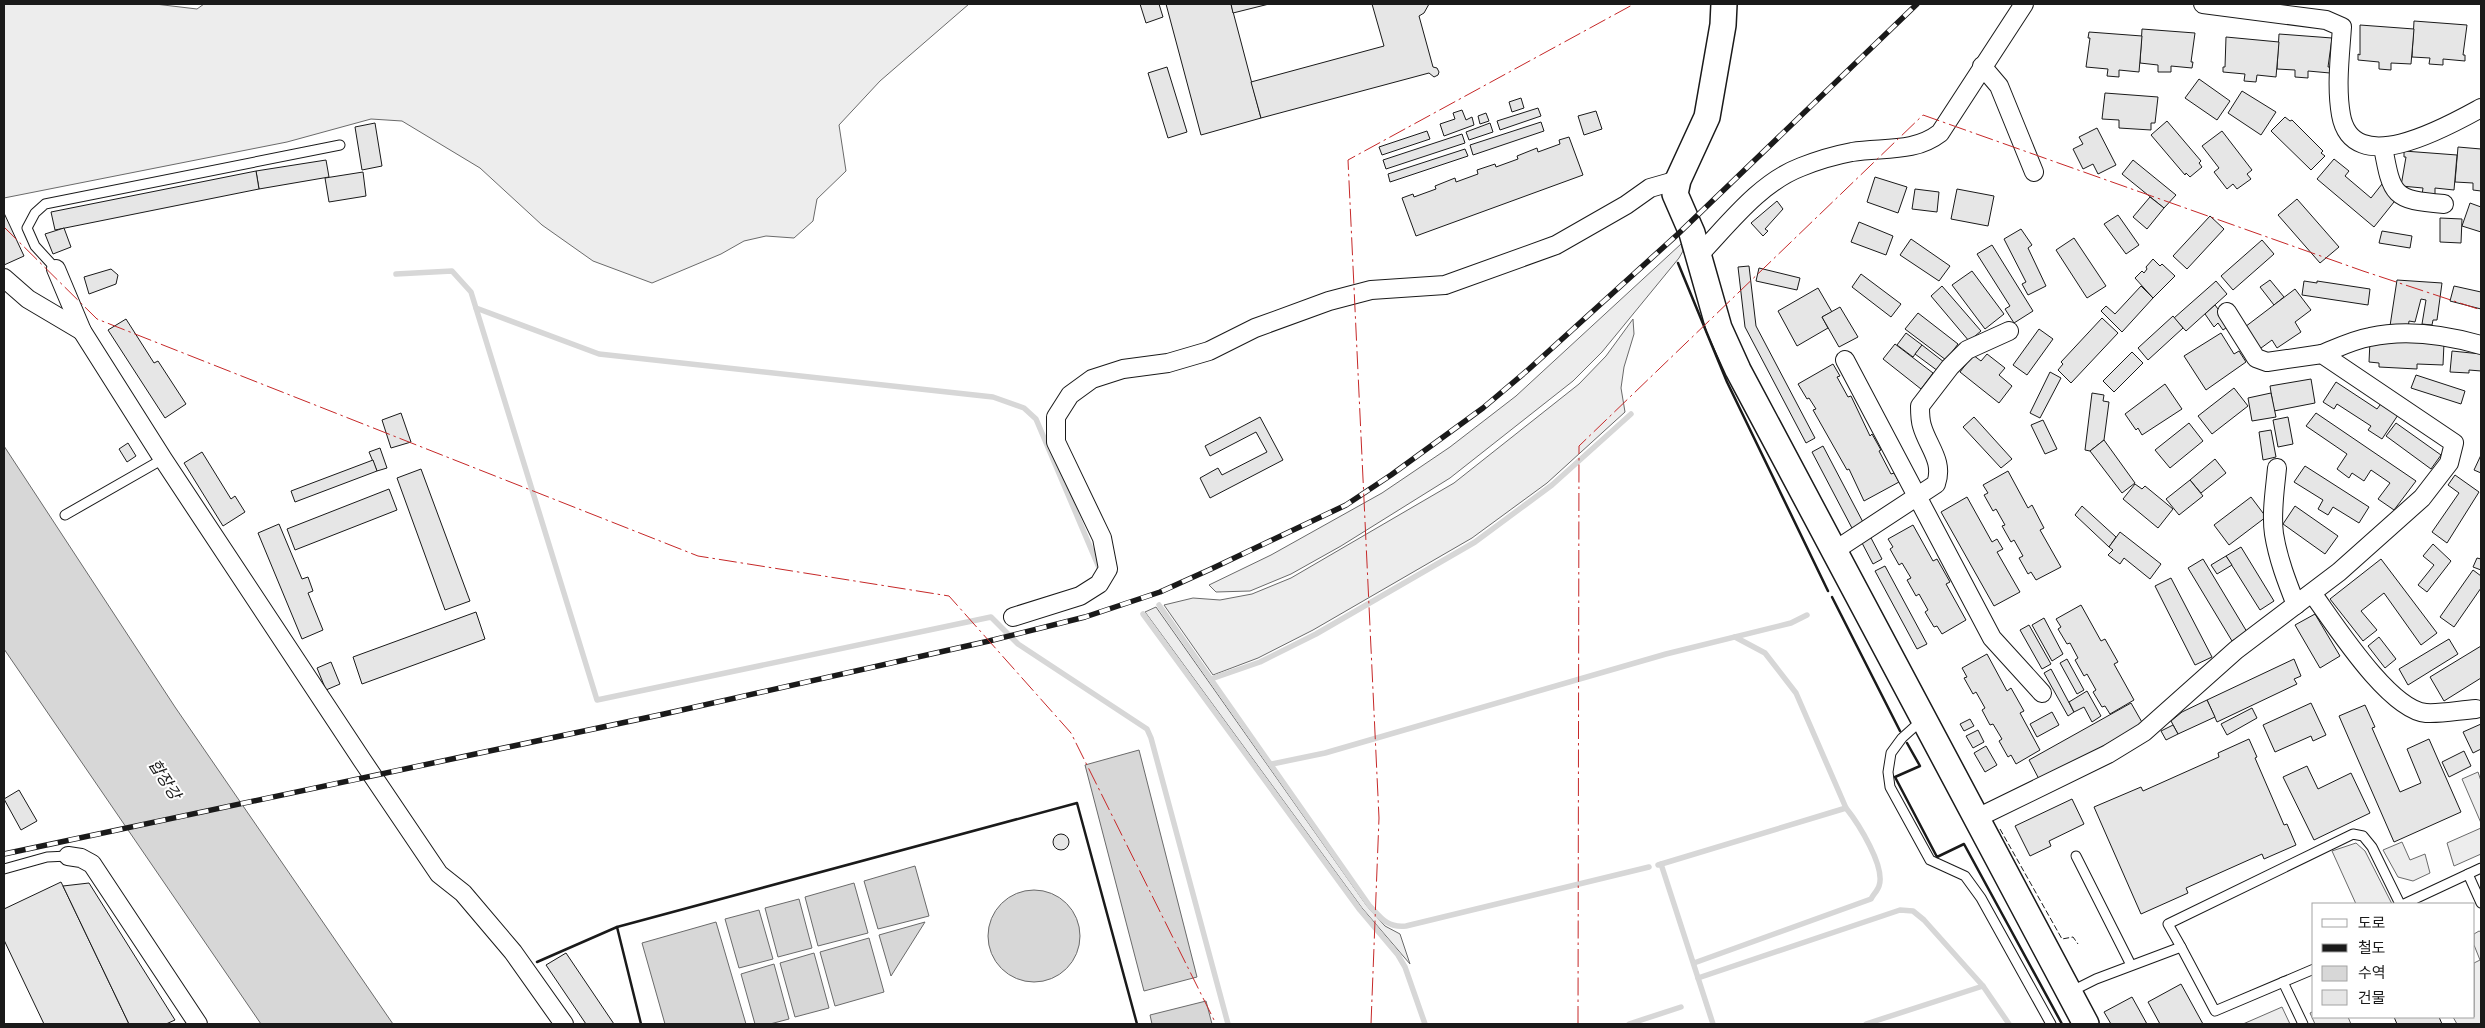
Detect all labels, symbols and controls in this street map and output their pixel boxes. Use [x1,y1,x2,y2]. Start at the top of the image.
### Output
water label: 합장강 [143,755,187,806]
legend [2312,903,2475,1018]
text: 도로 [2358,913,2386,933]
text: 철도 [2358,938,2386,958]
text: 수역 [2358,963,2386,983]
text: 건물 [2358,988,2386,1008]

